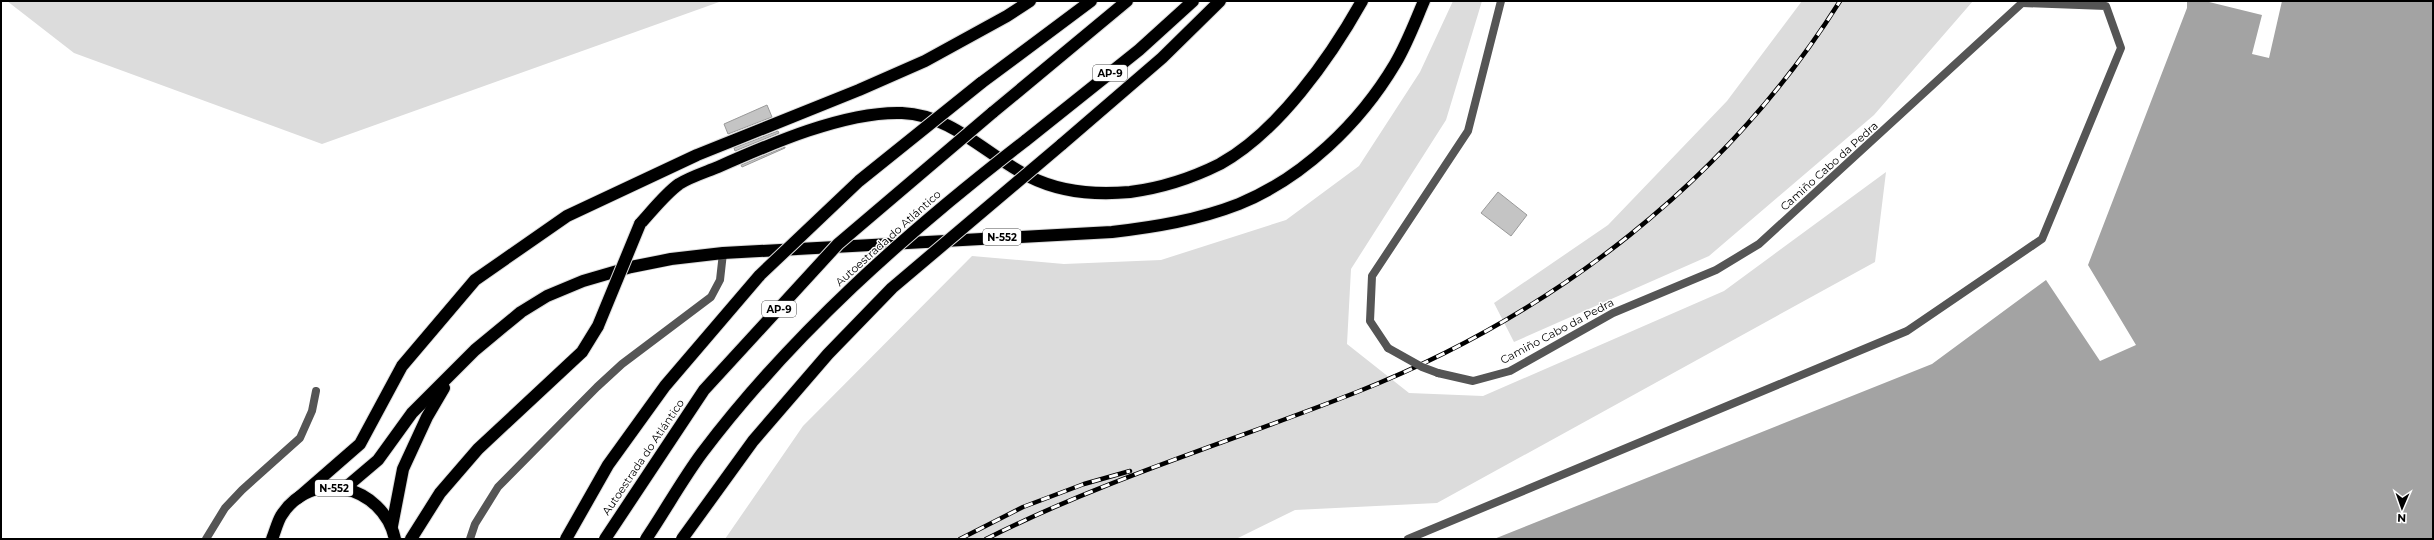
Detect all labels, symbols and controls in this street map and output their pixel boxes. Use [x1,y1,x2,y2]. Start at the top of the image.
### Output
road number: AP-9 [1093,65,1127,81]
street label: Camiño Cabo da Pedra [1777,118,1881,214]
street label: Autoestrada do Atlántico [832,187,944,289]
road number: N-552 [983,229,1021,245]
street label: Camiño Cabo da Pedra [1498,295,1616,367]
road number: AP-9 [762,301,796,317]
street label: Autoestrada do Atlántico [599,396,687,518]
road number: N-552 [315,480,353,496]
north arrow [2382,488,2422,528]
text: N [2397,511,2406,525]

